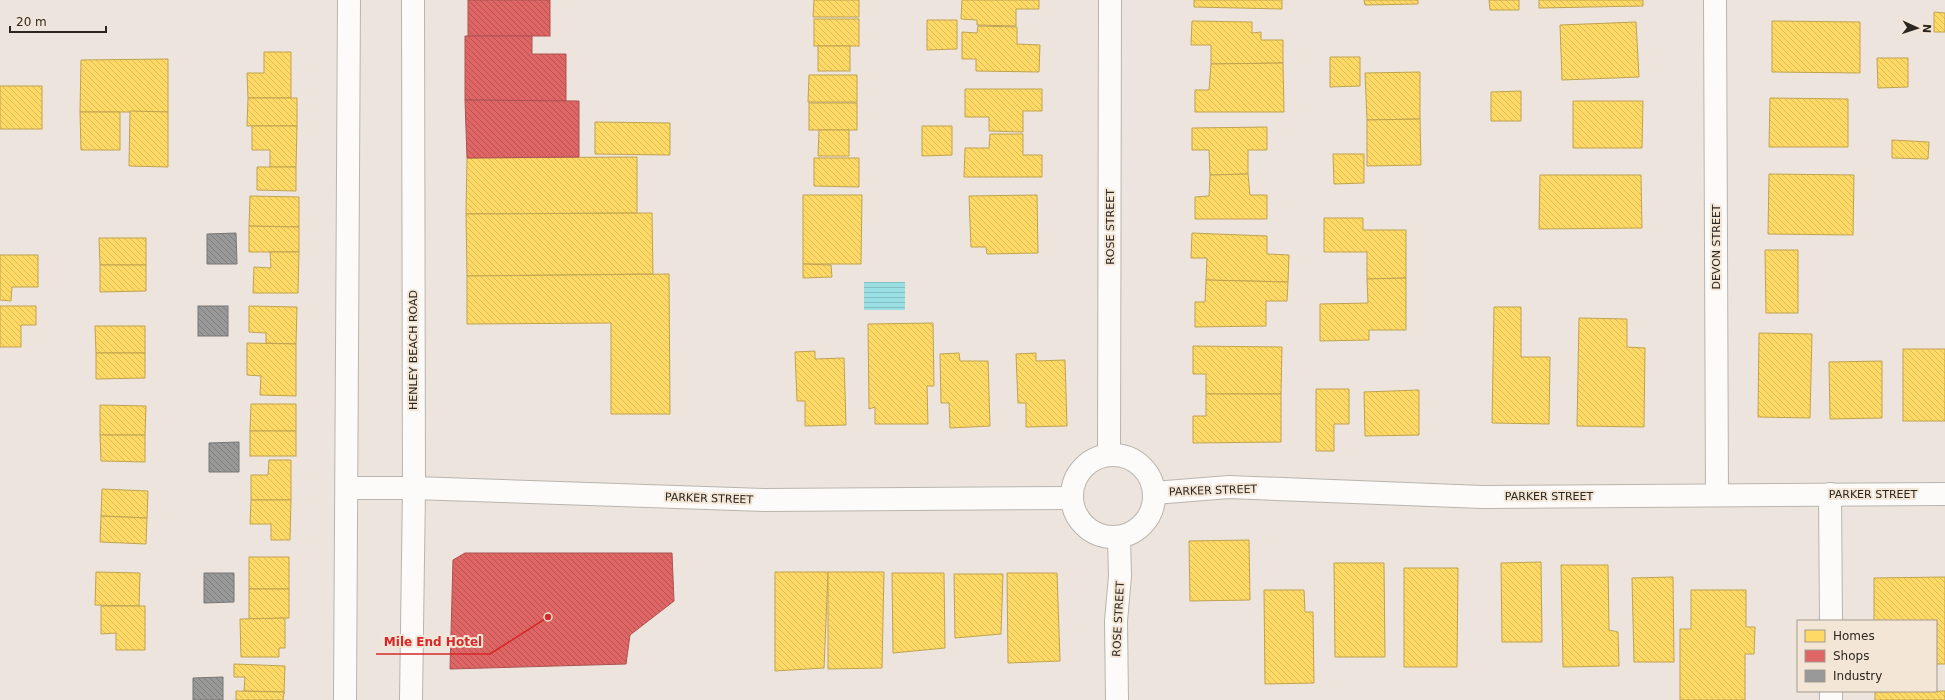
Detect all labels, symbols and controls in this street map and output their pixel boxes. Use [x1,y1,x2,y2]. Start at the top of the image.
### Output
scale bar [10,8,106,34]
north arrow [1897,8,1937,48]
text: 20 m [16,15,47,29]
text: N [1920,24,1933,33]
street label: ROSE STREET [1104,189,1117,265]
street label: DEVON STREET [1710,204,1723,290]
street label: HENLEY BEACH ROAD [407,290,420,410]
street label: PARKER STREET [1169,482,1258,499]
street label: PARKER STREET [1829,488,1917,501]
street label: PARKER STREET [665,490,754,507]
street label: PARKER STREET [1505,490,1593,503]
street label: ROSE STREET [1110,581,1127,657]
legend [1797,620,1937,692]
text: Homes [1833,629,1875,643]
callout: Mile End Hotel [376,630,490,654]
text: Mile End Hotel [384,635,482,649]
text: Shops [1833,649,1869,663]
text: Industry [1833,669,1882,683]

